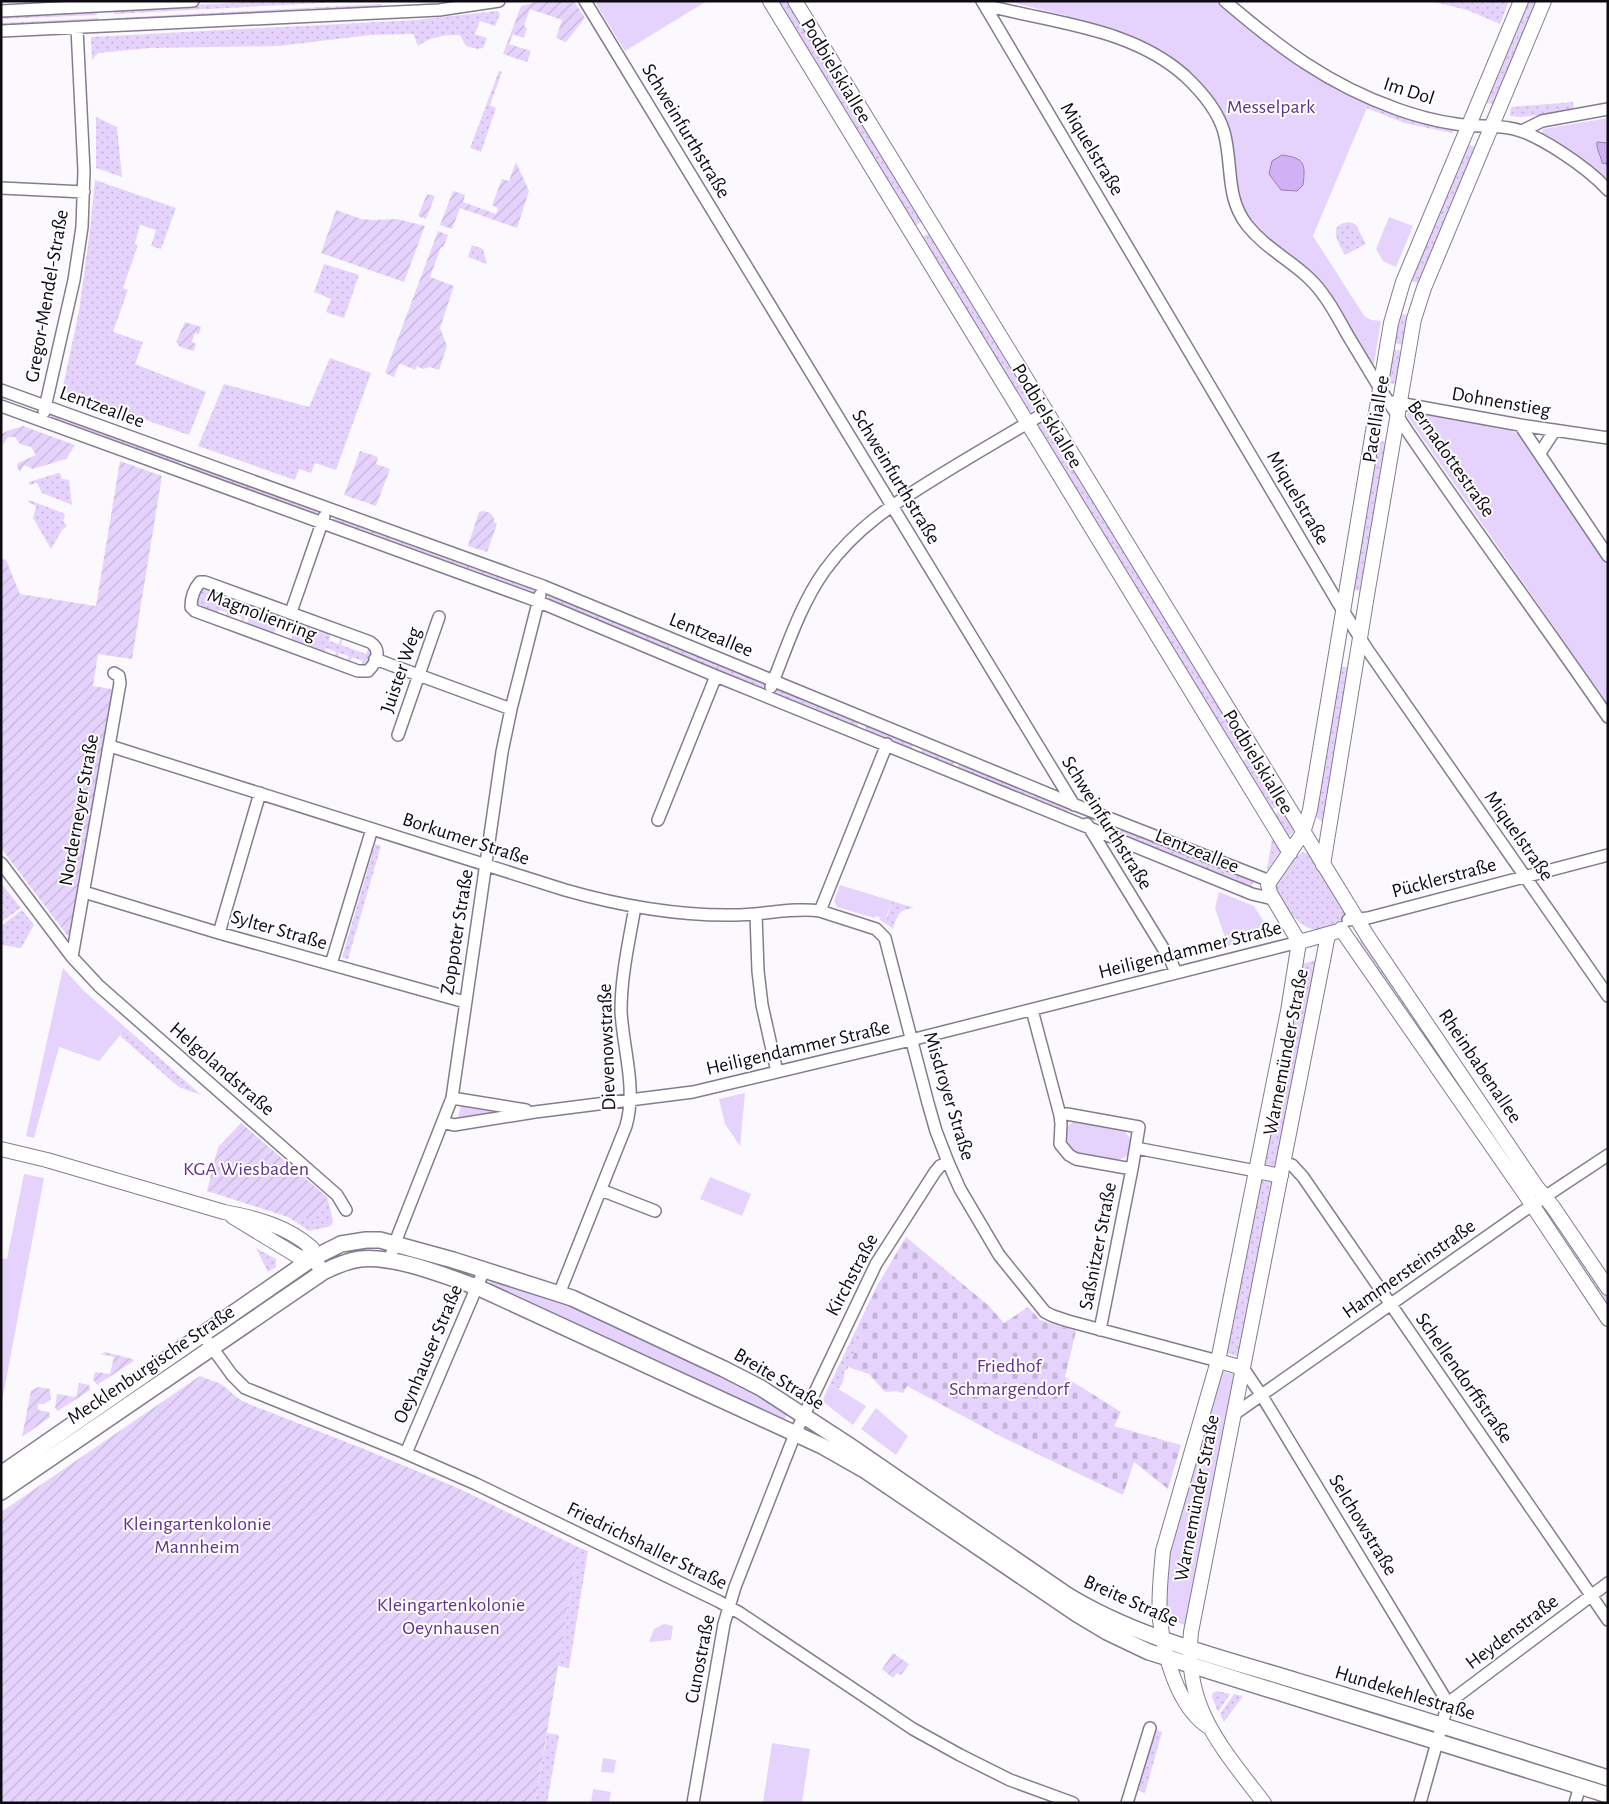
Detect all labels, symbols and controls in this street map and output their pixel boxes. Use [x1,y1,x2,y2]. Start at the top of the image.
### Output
street label: Podbielskiallee [797,15,875,127]
street label: Schweinfurthstraße [638,60,734,202]
street label: Im Dol [1381,73,1437,109]
park label: Messelpark [1227,97,1315,117]
street label: Miquelstraße [1056,99,1128,199]
street label: Gregor-Mendel-Straße [22,208,72,384]
street label: Podbielskiallee [1008,360,1086,472]
street label: Pacelliallee [1359,374,1393,464]
street label: Lentzeallee [57,382,147,432]
street label: Dohnenstieg [1450,383,1552,421]
street label: Bernadottestraße [1403,397,1499,521]
street label: Schweinfurthstraße [848,406,944,548]
street label: Miquelstraße [1263,448,1333,548]
street label: Magnolienring [205,585,320,645]
street label: Lentzeallee [666,609,756,661]
street label: Juister Weg [377,624,425,715]
street label: Podbielskiallee [1219,706,1297,818]
street label: Norderneyer Straße [56,733,102,887]
street label: Schweinfurthstraße [1058,753,1156,893]
street label: Miquelstraße [1481,787,1557,885]
street label: Borkumer Straße [400,809,532,869]
street label: Lentzeallee [1152,825,1242,877]
street label: Pücklerstraße [1390,854,1498,902]
street label: Zoppoter Straße [437,868,477,996]
street label: Sylter Straße [229,907,329,953]
street label: Heiligendammer Straße [1096,918,1284,982]
street label: Warnemünder Straße [1260,967,1312,1137]
street label: Dievenowstraße [595,983,619,1111]
street label: Rheinbabenallee [1435,1005,1525,1127]
street label: Heiligendammer Straße [704,1017,892,1079]
street label: Helgolandstraße [166,1018,278,1120]
street label: Misdroyer Straße [920,1029,978,1163]
park label: KGA Wiesbaden [183,1159,309,1179]
street label: Saßnitzer Straße [1076,1181,1120,1311]
street label: Hammersteinstraße [1339,1216,1479,1322]
street label: Kirchstraße [822,1231,882,1319]
street label: Oeynhauser Straße [390,1282,466,1426]
street label: Mecklenburgische Straße [64,1302,238,1428]
street label: Schellendorffstraße [1412,1309,1516,1447]
street label: Breite Straße [730,1344,828,1414]
park label: Friedhof Schmargendorf [949,1356,1070,1399]
street label: Warnemünder Straße [1171,1413,1223,1583]
street label: Selchowstraße [1325,1471,1401,1579]
street label: Friedrichshaller Straße [564,1498,730,1594]
park label: Kleingartenkolonie Mannheim [123,1514,271,1557]
street label: Breite Straße [1081,1571,1181,1631]
street label: Heydenstraße [1462,1591,1562,1673]
park label: Kleingartenkolonie Oeynhausen [377,1595,525,1638]
street label: Cunostraße [682,1613,718,1705]
street label: Hundekehlestraße [1332,1662,1478,1724]

